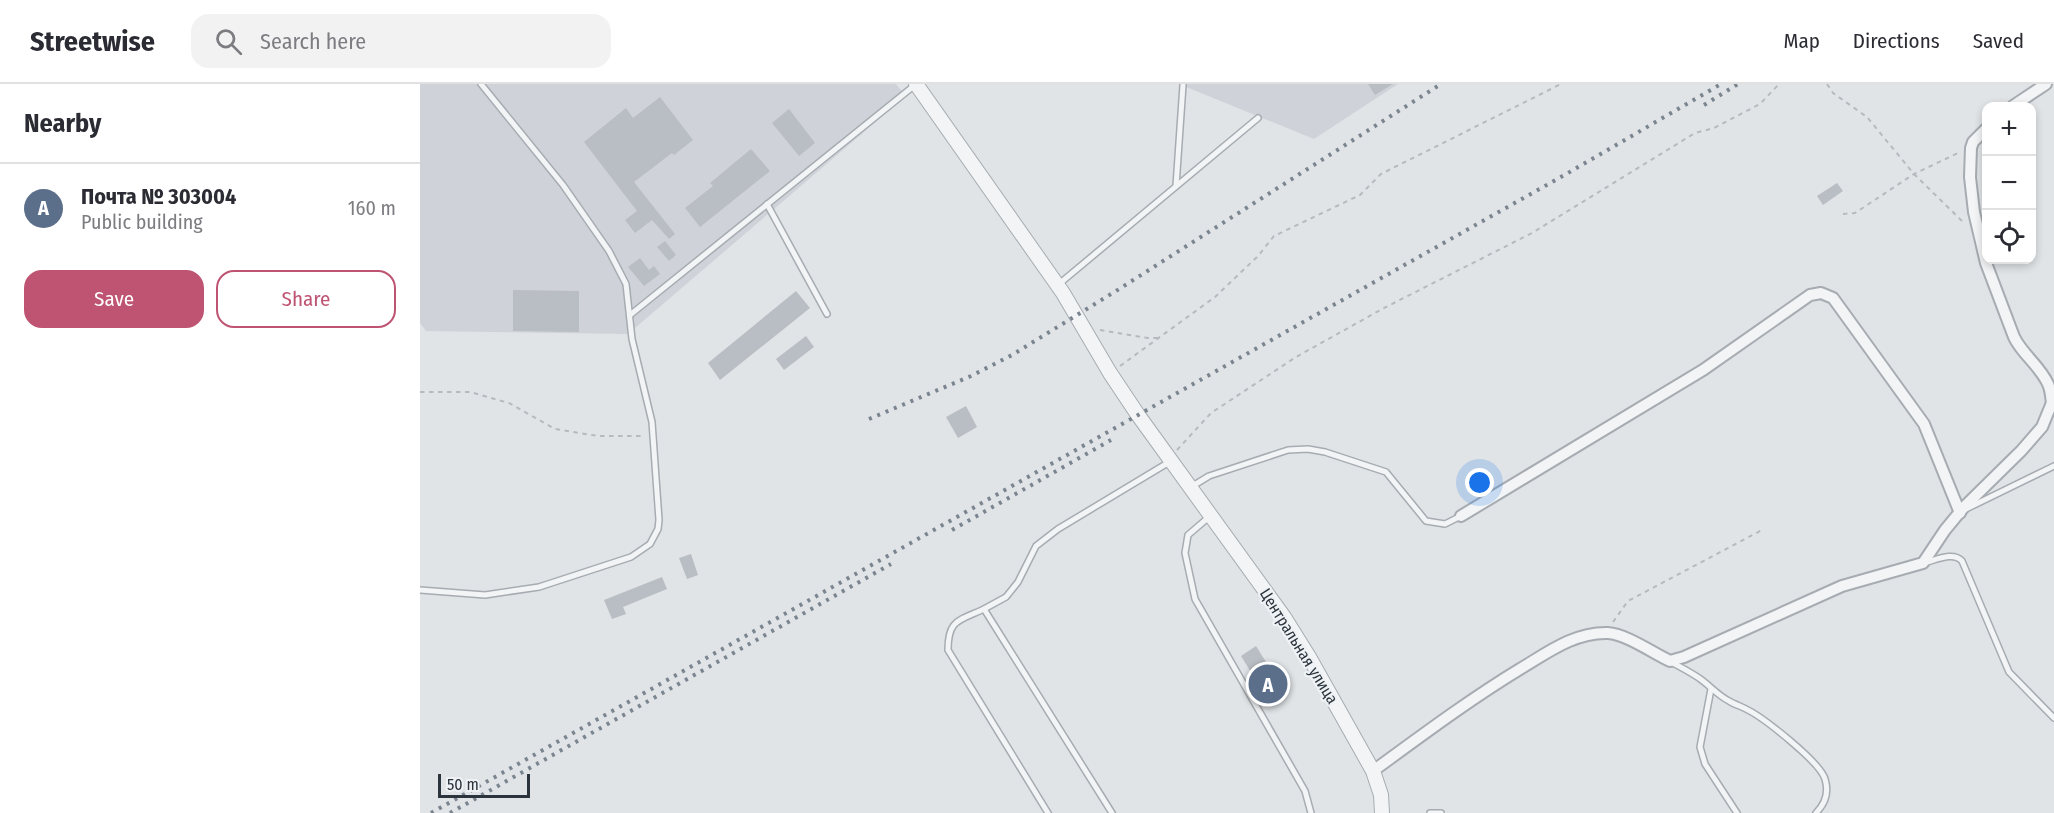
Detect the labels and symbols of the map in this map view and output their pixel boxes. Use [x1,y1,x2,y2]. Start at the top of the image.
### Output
your location [1465,468,1494,497]
street label: Центральная улица [1256,585,1342,707]
pin: A [1248,662,1288,706]
scale bar [438,771,530,798]

